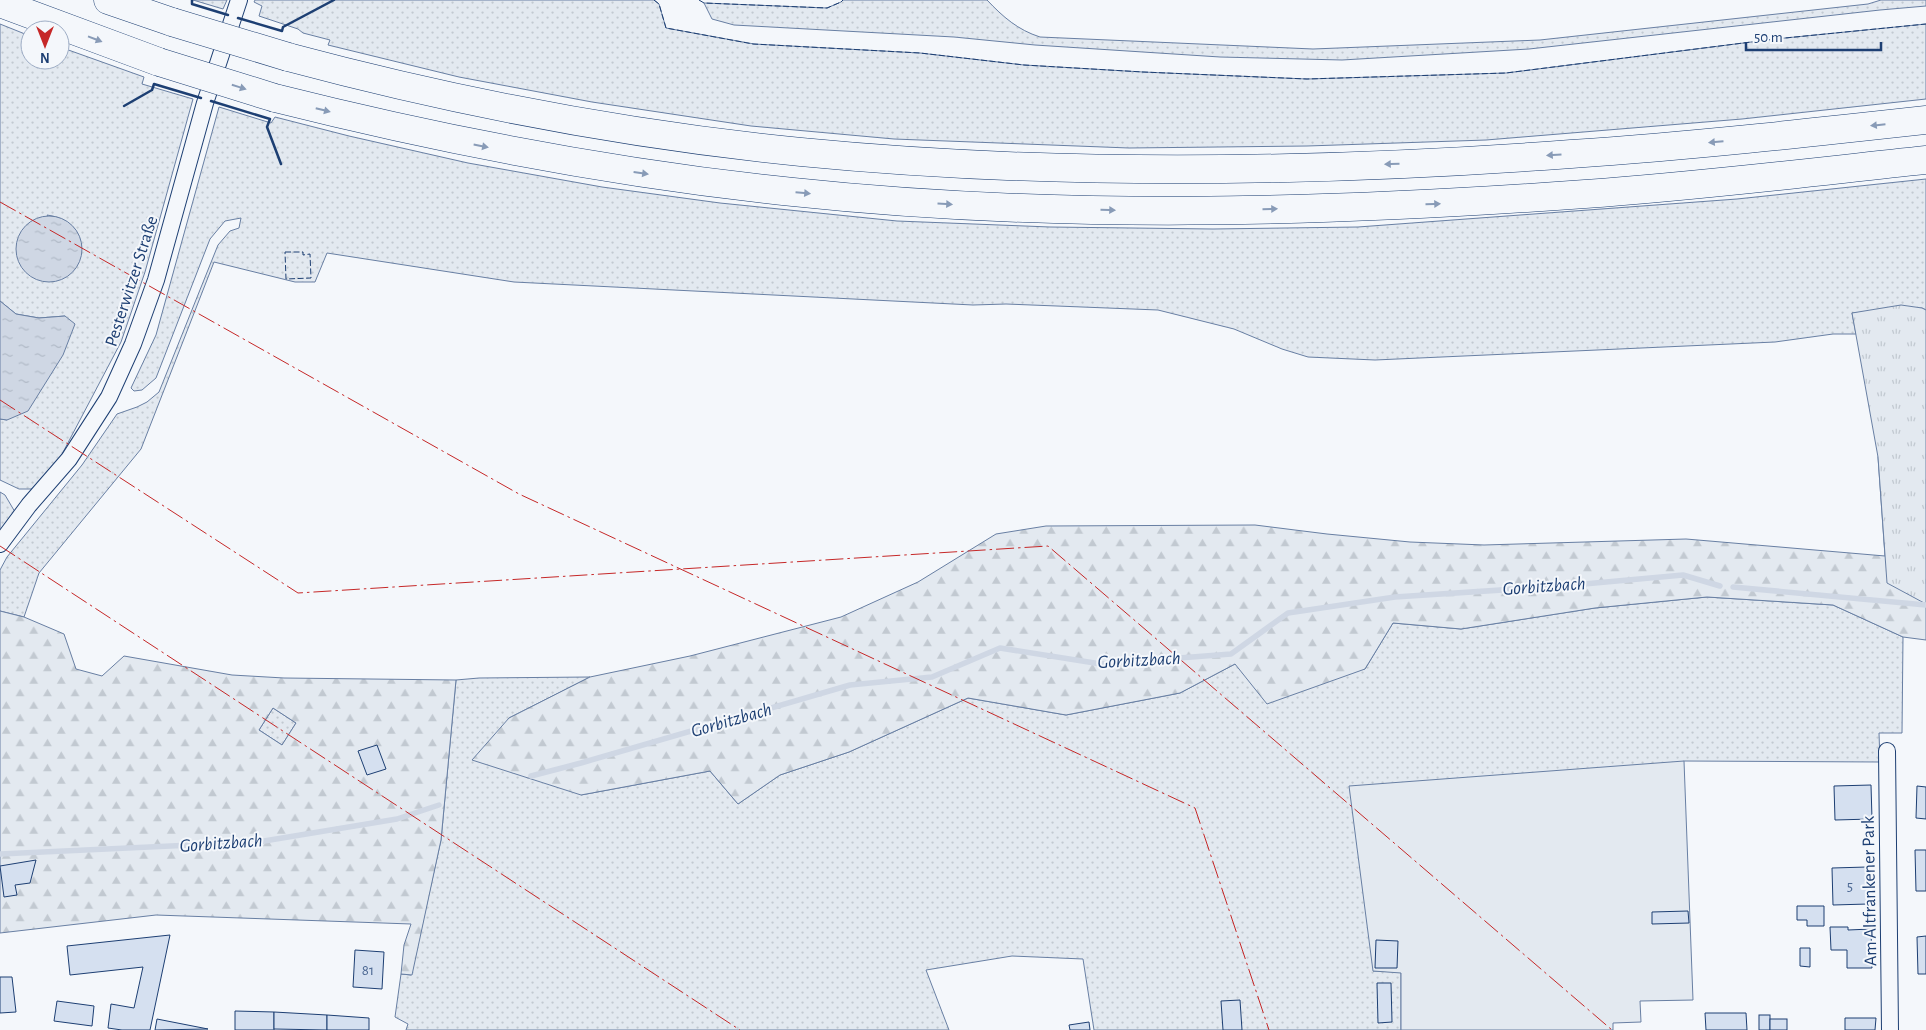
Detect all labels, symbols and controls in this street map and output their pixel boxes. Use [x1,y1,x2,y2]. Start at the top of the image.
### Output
north arrow [20,20,70,70]
scale bar [1746,20,1881,52]
text: 50 m [1754,30,1783,45]
one-way arrow [87,36,102,43]
text: N [40,50,50,64]
one-way arrow [232,83,247,91]
one-way arrow [315,106,330,114]
one-way arrow [1869,121,1885,129]
one-way arrow [1708,138,1724,146]
one-way arrow [474,142,490,150]
one-way arrow [1546,152,1562,160]
one-way arrow [1383,160,1399,168]
one-way arrow [634,170,650,178]
one-way arrow [795,190,811,198]
one-way arrow [1425,199,1441,207]
one-way arrow [938,200,954,208]
one-way arrow [1263,205,1279,213]
one-way arrow [1100,206,1116,214]
street label: Pesterwitzer Straße [102,214,162,349]
water label: Gorbitzbach [1502,574,1586,599]
water label: Gorbitzbach [1097,649,1181,672]
water label: Gorbitzbach [689,700,774,741]
street label: Am Altfrankener Park [1860,815,1880,966]
water label: Gorbitzbach [179,831,263,856]
house number: 5 [1847,879,1853,894]
house number: 81 [362,963,374,978]

